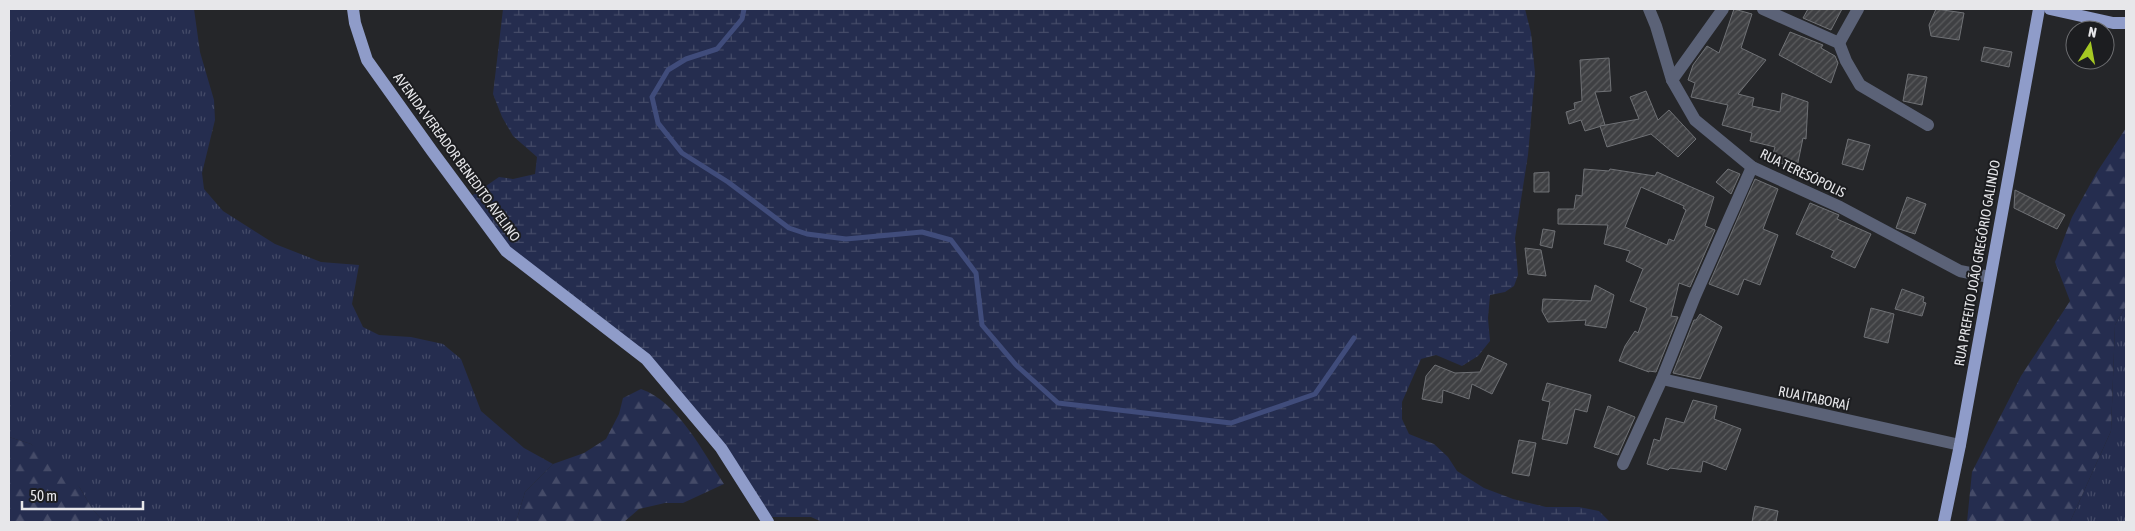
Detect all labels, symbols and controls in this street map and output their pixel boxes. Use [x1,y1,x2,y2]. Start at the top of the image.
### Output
north arrow [2065,20,2115,70]
text: N [2087,24,2098,41]
street label: AVENIDA VEREADOR BENEDITO AVELINO [390,70,524,244]
street label: RUA TERESÓPOLIS [1758,145,1848,201]
street label: RUA PREFEITO JOÃO GREGÓRIO GALINDO [1951,159,2003,367]
street label: RUA ITABORAÍ [1777,383,1851,413]
scale bar [22,478,144,510]
text: 50 m [30,487,57,504]

